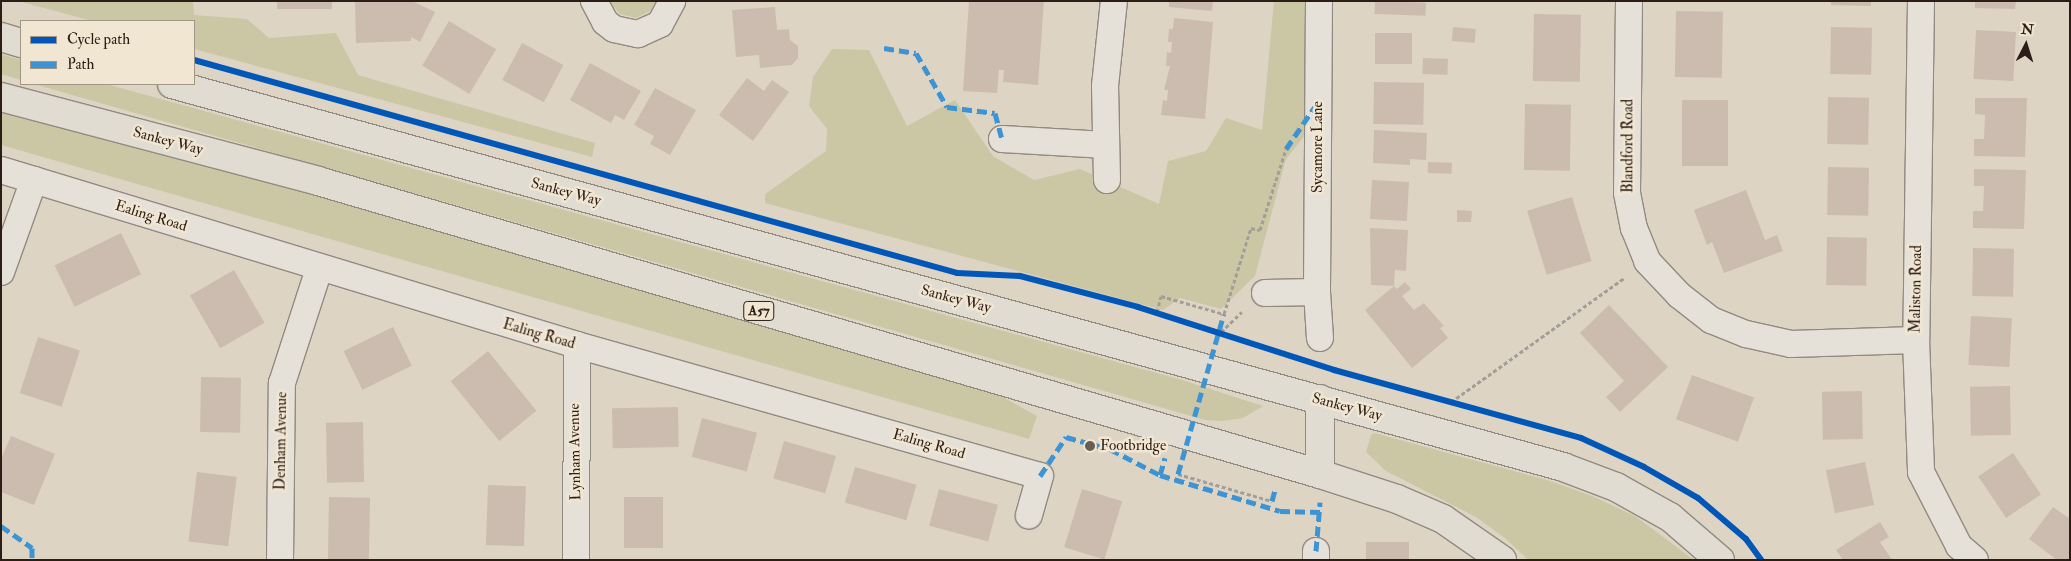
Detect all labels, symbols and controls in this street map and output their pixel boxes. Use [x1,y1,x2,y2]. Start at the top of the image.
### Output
legend [20,20,195,85]
north arrow [2001,20,2051,70]
text: N [2020,21,2034,39]
text: Cycle path [67,30,130,49]
text: Path [67,55,94,74]
street label: Blandford Road [1619,99,1637,193]
street label: Sycamore Lane [1309,101,1327,193]
street label: Sankey Way [131,123,205,159]
street label: Sankey Way [529,174,603,210]
street label: Ealing Road [113,197,189,235]
street label: Maliston Road [1906,245,1926,333]
street label: Sankey Way [919,281,993,317]
road number: A57 [743,300,775,322]
street label: Ealing Road [501,315,577,353]
street label: Sankey Way [1310,389,1384,425]
street label: Denham Avenue [271,392,291,490]
street label: Lynham Avenue [565,403,585,501]
street label: Ealing Road [891,425,967,463]
place label: Footbridge [1100,437,1166,455]
marker: Footbridge [1084,440,1096,452]

